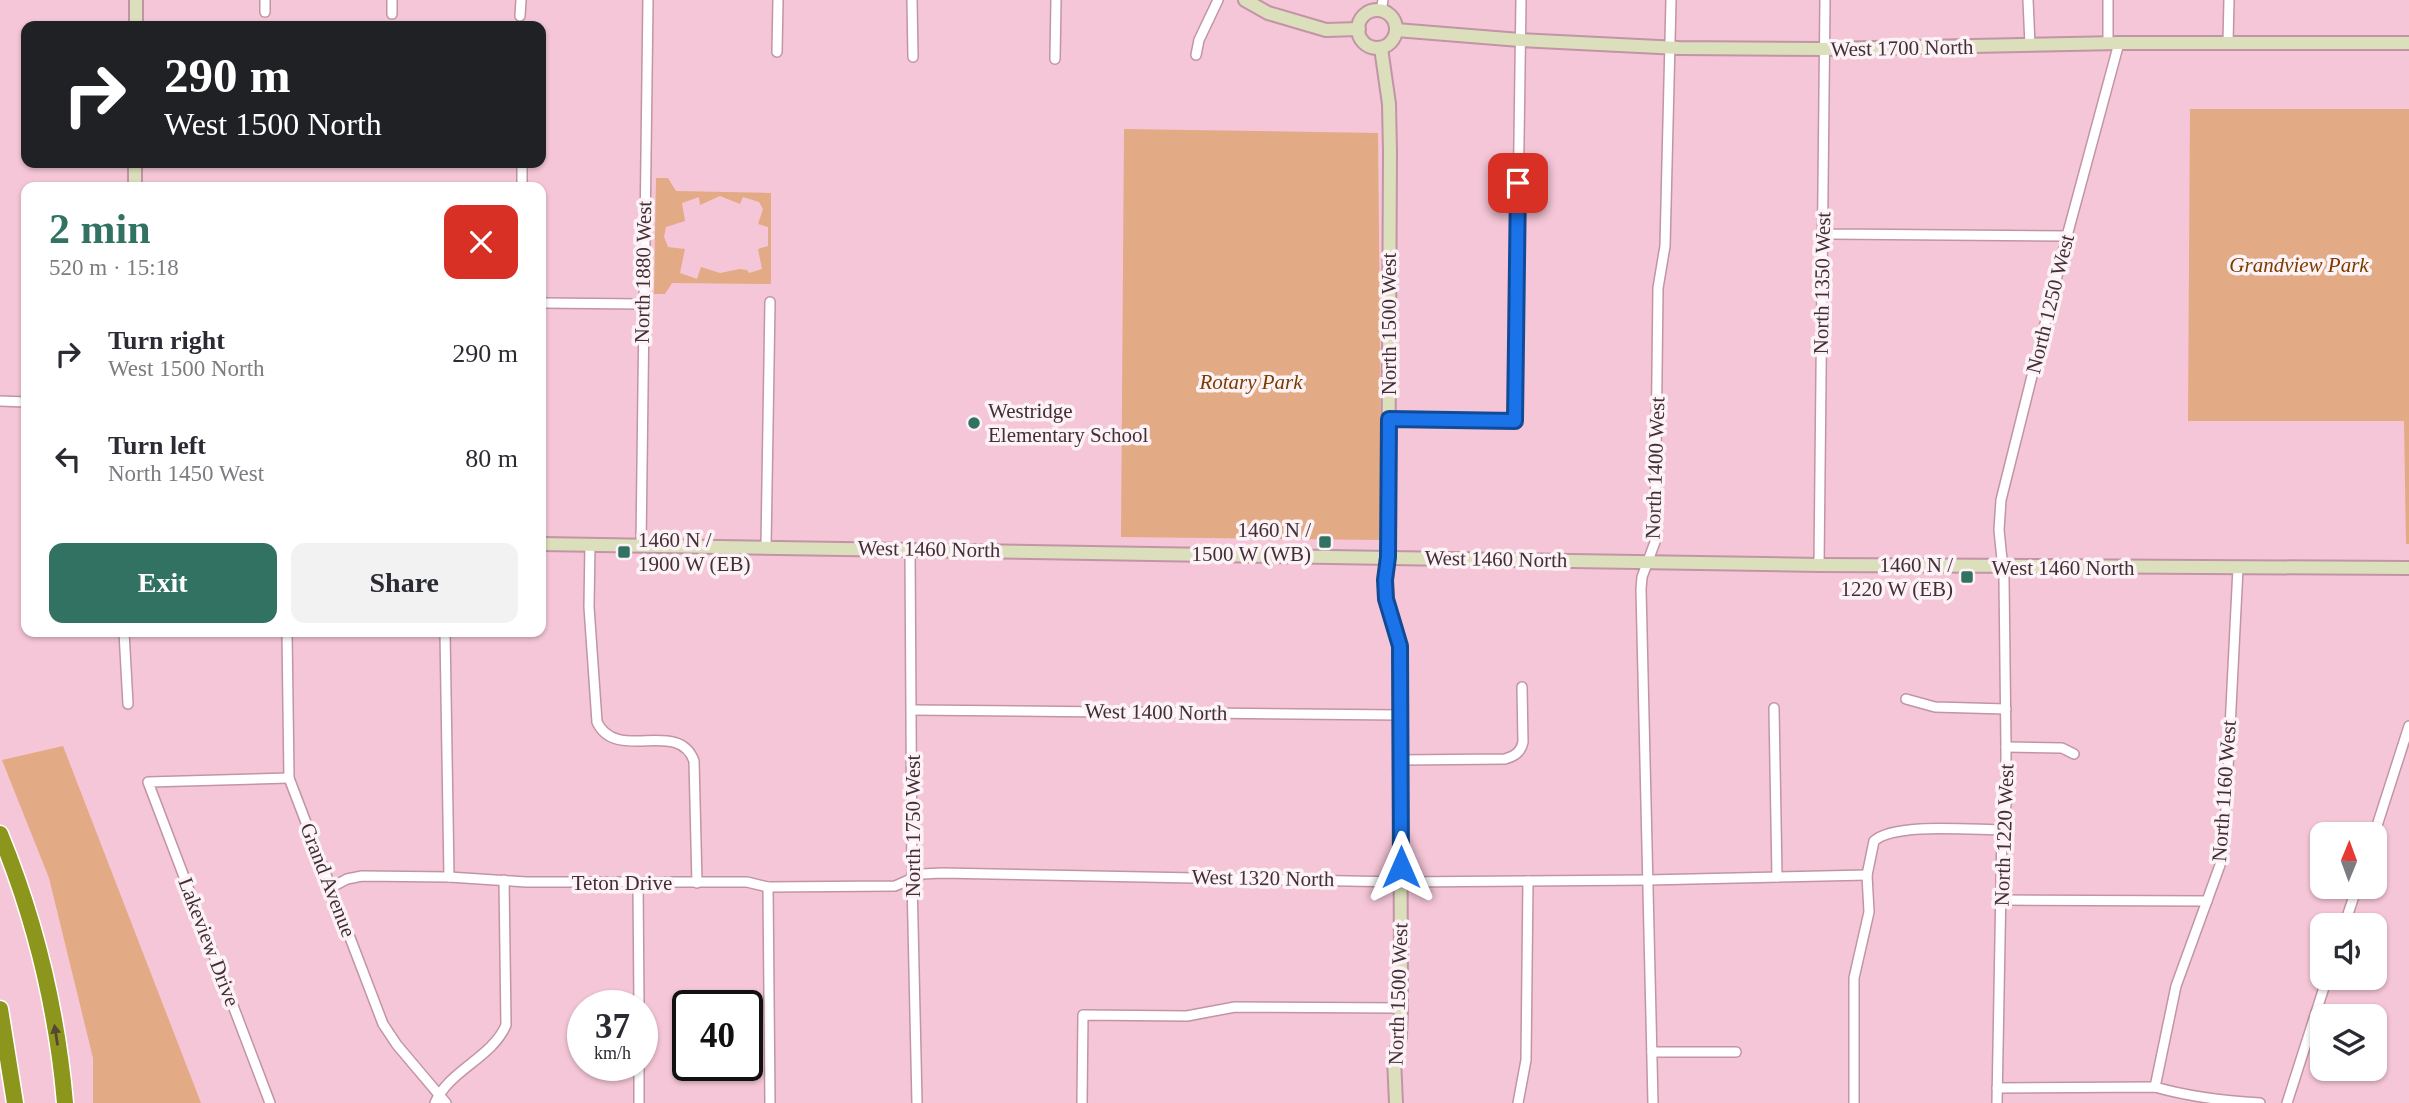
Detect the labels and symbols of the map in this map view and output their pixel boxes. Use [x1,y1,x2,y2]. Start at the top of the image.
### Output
street label: West 1700 North [1830,35,1974,61]
pin [1488,153,1548,213]
street label: North 1880 West [630,200,656,343]
street label: North 1350 West [1809,211,1835,354]
street label: North 1250 West [2021,232,2079,376]
street label: North 1500 West [1377,253,1401,395]
park label: Grandview Park [2229,253,2369,277]
park label: Rotary Park [1198,370,1303,394]
street label: North 1400 West [1641,396,1669,540]
place label: Westridge Elementary School [988,399,1149,447]
marker: Westridge Elementary School [966,415,982,431]
place label: 1460 N / 1500 W (WB) [1192,518,1311,566]
place label: 1460 N / 1900 W (EB) [638,528,750,576]
marker: 1460 N / 1500 W (WB) [1317,534,1333,550]
street label: West 1460 North [857,536,1001,562]
marker: 1460 N / 1900 W (EB) [616,544,632,560]
street label: West 1460 North [1424,546,1568,572]
place label: 1460 N / 1220 W (EB) [1841,553,1953,601]
street label: West 1460 North [1992,556,2135,580]
marker: 1460 N / 1220 W (EB) [1959,569,1975,585]
street label: West 1400 North [1084,699,1228,725]
street label: North 1160 West [2207,719,2241,863]
street label: North 1750 West [901,755,925,897]
street label: North 1220 West [1990,763,2018,907]
street label: Grand Avenue [295,820,361,940]
north arrow [2310,822,2387,900]
position arrow [1364,830,1438,904]
street label: West 1320 North [1191,865,1335,891]
street label: Teton Drive [572,871,672,895]
street label: Lakeview Drive [173,874,245,1010]
street label: North 1500 West [1384,922,1412,1066]
speed limit sign: 40 [672,990,763,1081]
one-way arrow [50,1024,61,1046]

